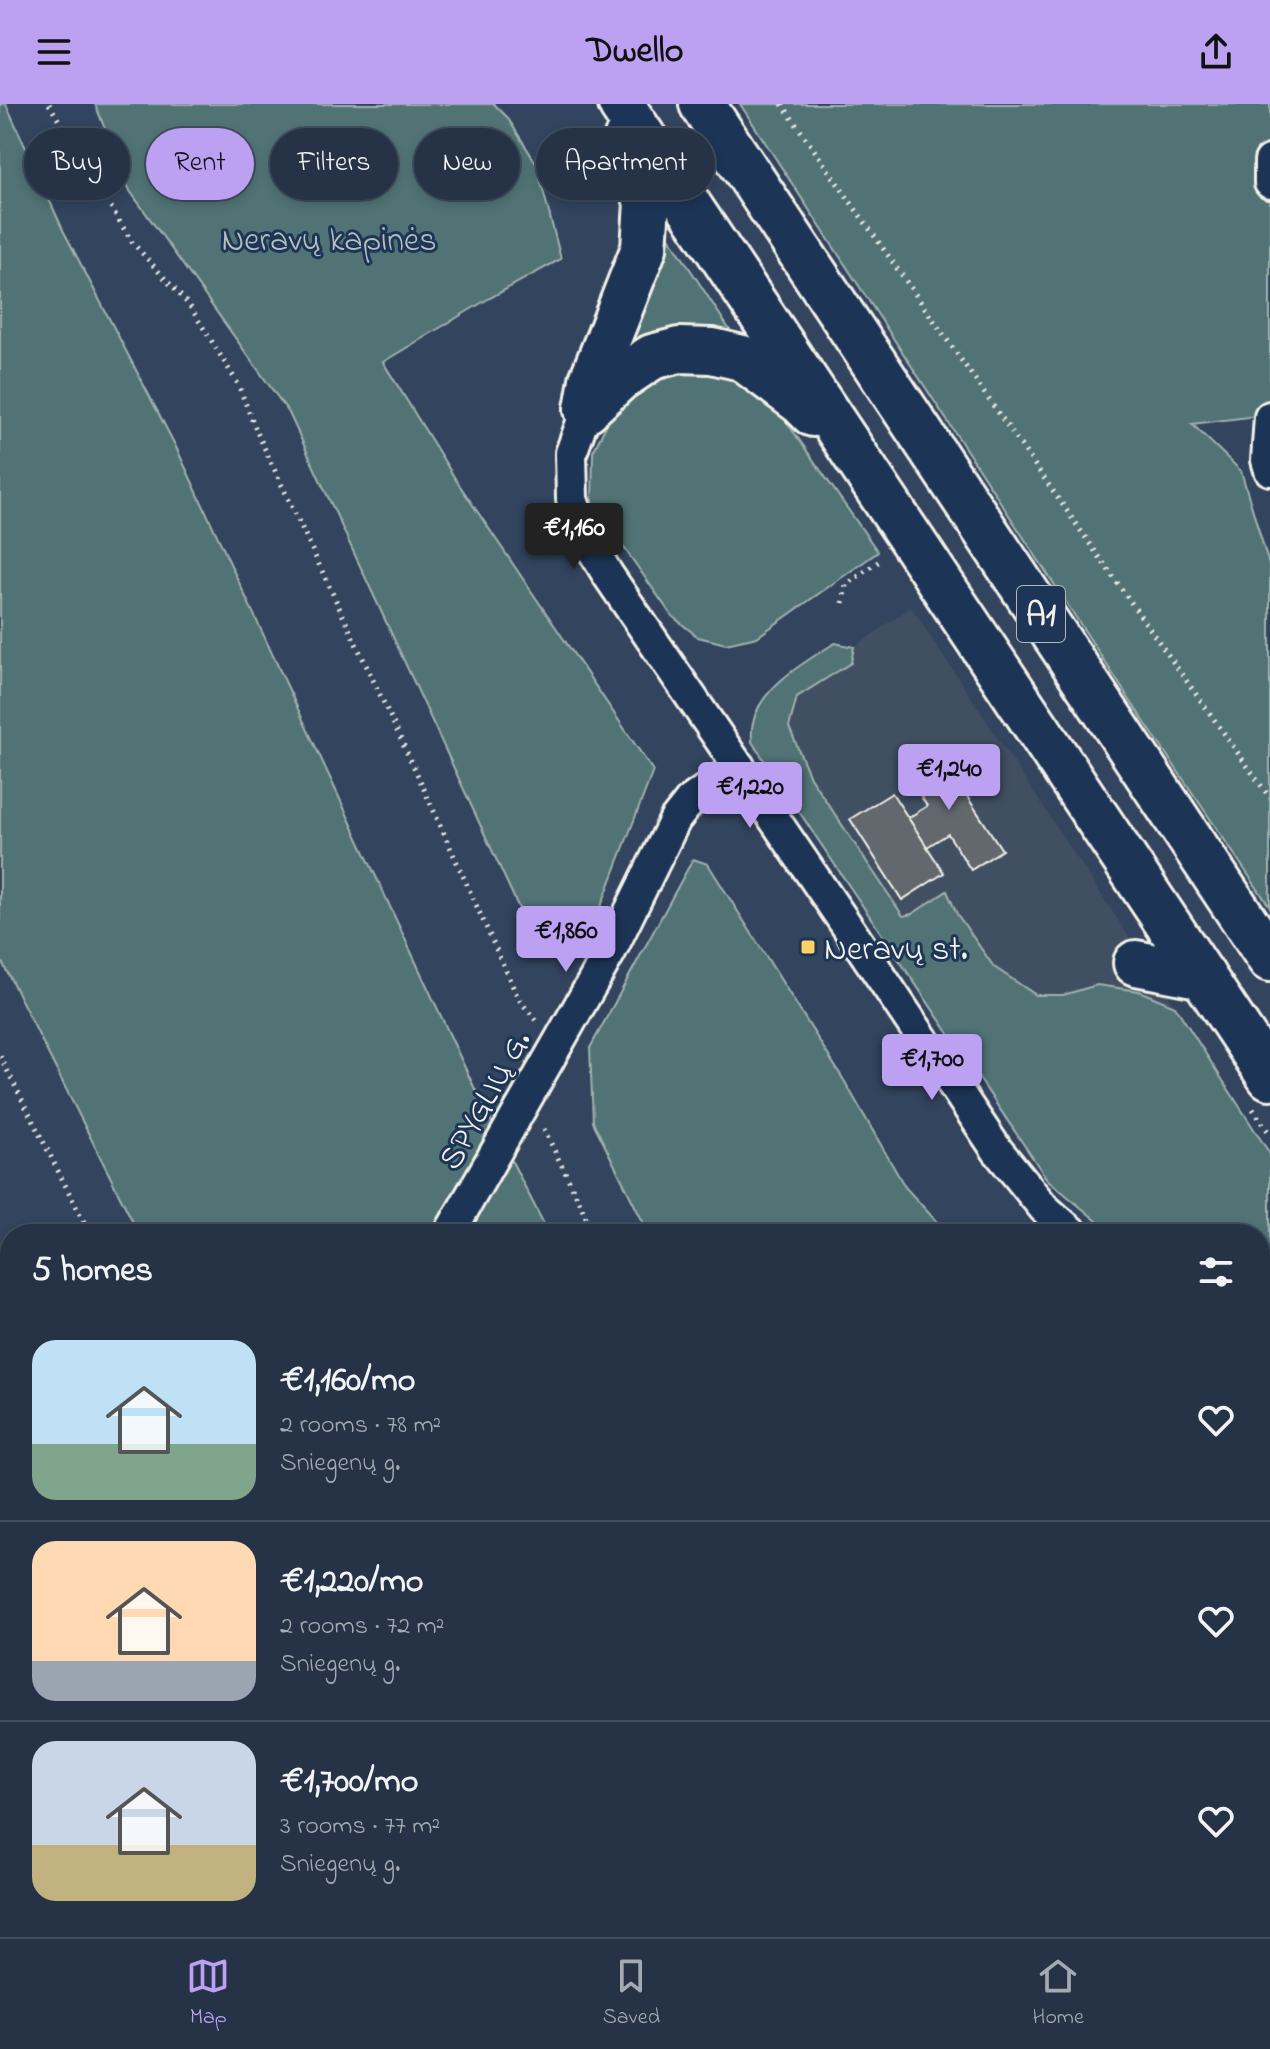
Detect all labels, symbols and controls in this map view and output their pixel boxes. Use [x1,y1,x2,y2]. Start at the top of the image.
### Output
text: Dwello [587,26,683,79]
icon: menu [32,30,76,74]
icon: share [1194,30,1238,74]
chip: Buy [24,128,130,200]
chip: Rent [146,128,254,200]
chip: Filters [270,128,398,200]
chip: New [414,128,520,200]
chip: Apartment [536,128,715,200]
park label: Neravų kapinės [221,217,437,267]
pin: €1,160 [509,503,639,571]
text: €1,160 [543,510,605,548]
road number: A1 [1017,586,1065,642]
pin: €1,240 [884,744,1014,812]
text: €1,240 [916,751,982,789]
pin: €1,220 [685,762,815,830]
text: €1,220 [716,769,784,807]
pin: €1,860 [501,906,631,974]
text: €1,860 [534,913,598,951]
place label: Neravų st. [824,926,968,976]
marker: Neravų st. [799,938,817,956]
street label: SPYGLIŲ G. [428,1022,545,1180]
pin: €1,700 [867,1034,997,1102]
text: €1,700 [900,1041,964,1079]
text: 5 homes [32,1247,153,1297]
icon: filters [1194,1250,1238,1294]
text: €1,160/mo [280,1357,415,1407]
icon: home [96,1372,192,1468]
icon: heart [1194,1398,1238,1442]
text: 2 rooms · 78 m² [280,1407,441,1445]
text: Sniegenų g. [280,1445,400,1483]
text: €1,220/mo [280,1558,423,1608]
icon: home [96,1573,192,1669]
icon: heart [1194,1599,1238,1643]
text: 2 rooms · 72 m² [280,1608,445,1646]
text: Sniegenų g. [280,1646,400,1684]
text: €1,700/mo [280,1758,418,1808]
icon: home [96,1773,192,1869]
icon: heart [1194,1799,1238,1843]
text: 3 rooms · 77 m² [280,1808,440,1846]
text: Sniegenų g. [280,1846,400,1884]
tab: Map [186,1954,230,2034]
tab: Saved [603,1954,660,2034]
tab: Home [1033,1954,1084,2034]

